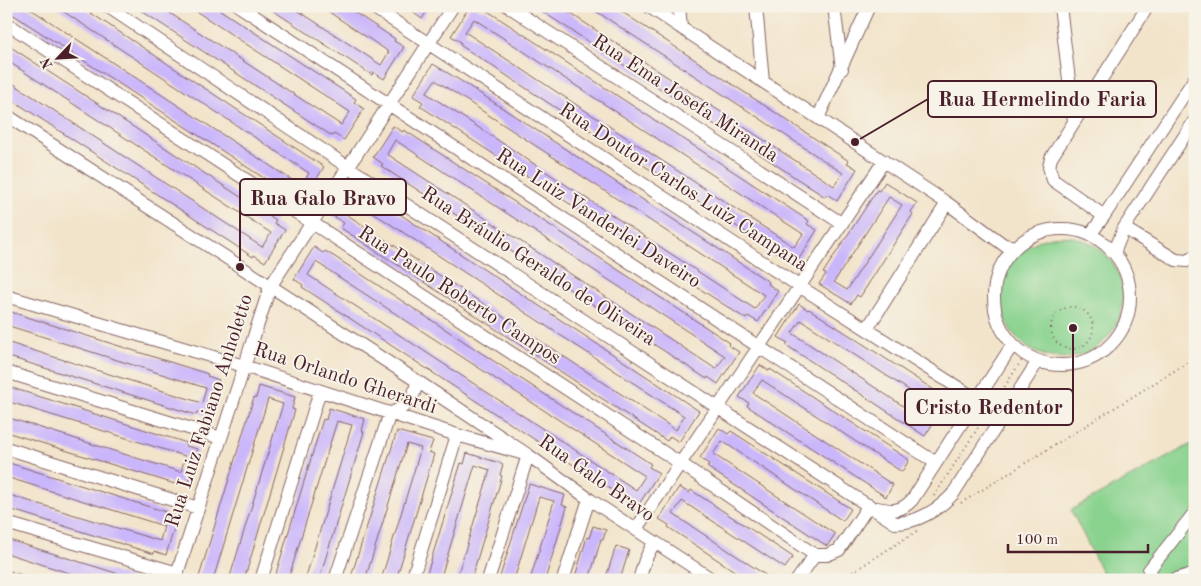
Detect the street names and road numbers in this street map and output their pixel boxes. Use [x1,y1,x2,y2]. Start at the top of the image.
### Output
street label: Rua Ema Josefa Miranda [588,31,782,167]
street label: Rua Doutor Carlos Luiz Campana [555,100,811,276]
street label: Rua Luiz Vanderlei Daveiro [492,145,704,293]
street label: Rua Bráulio Geraldo de Oliveira [417,184,659,350]
street label: Rua Paulo Roberto Campos [354,223,564,369]
street label: Rua Luiz Fabiano Anholetto [163,292,257,530]
street label: Rua Orlando Gherardi [251,340,439,418]
street label: Rua Galo Bravo [534,432,658,526]

